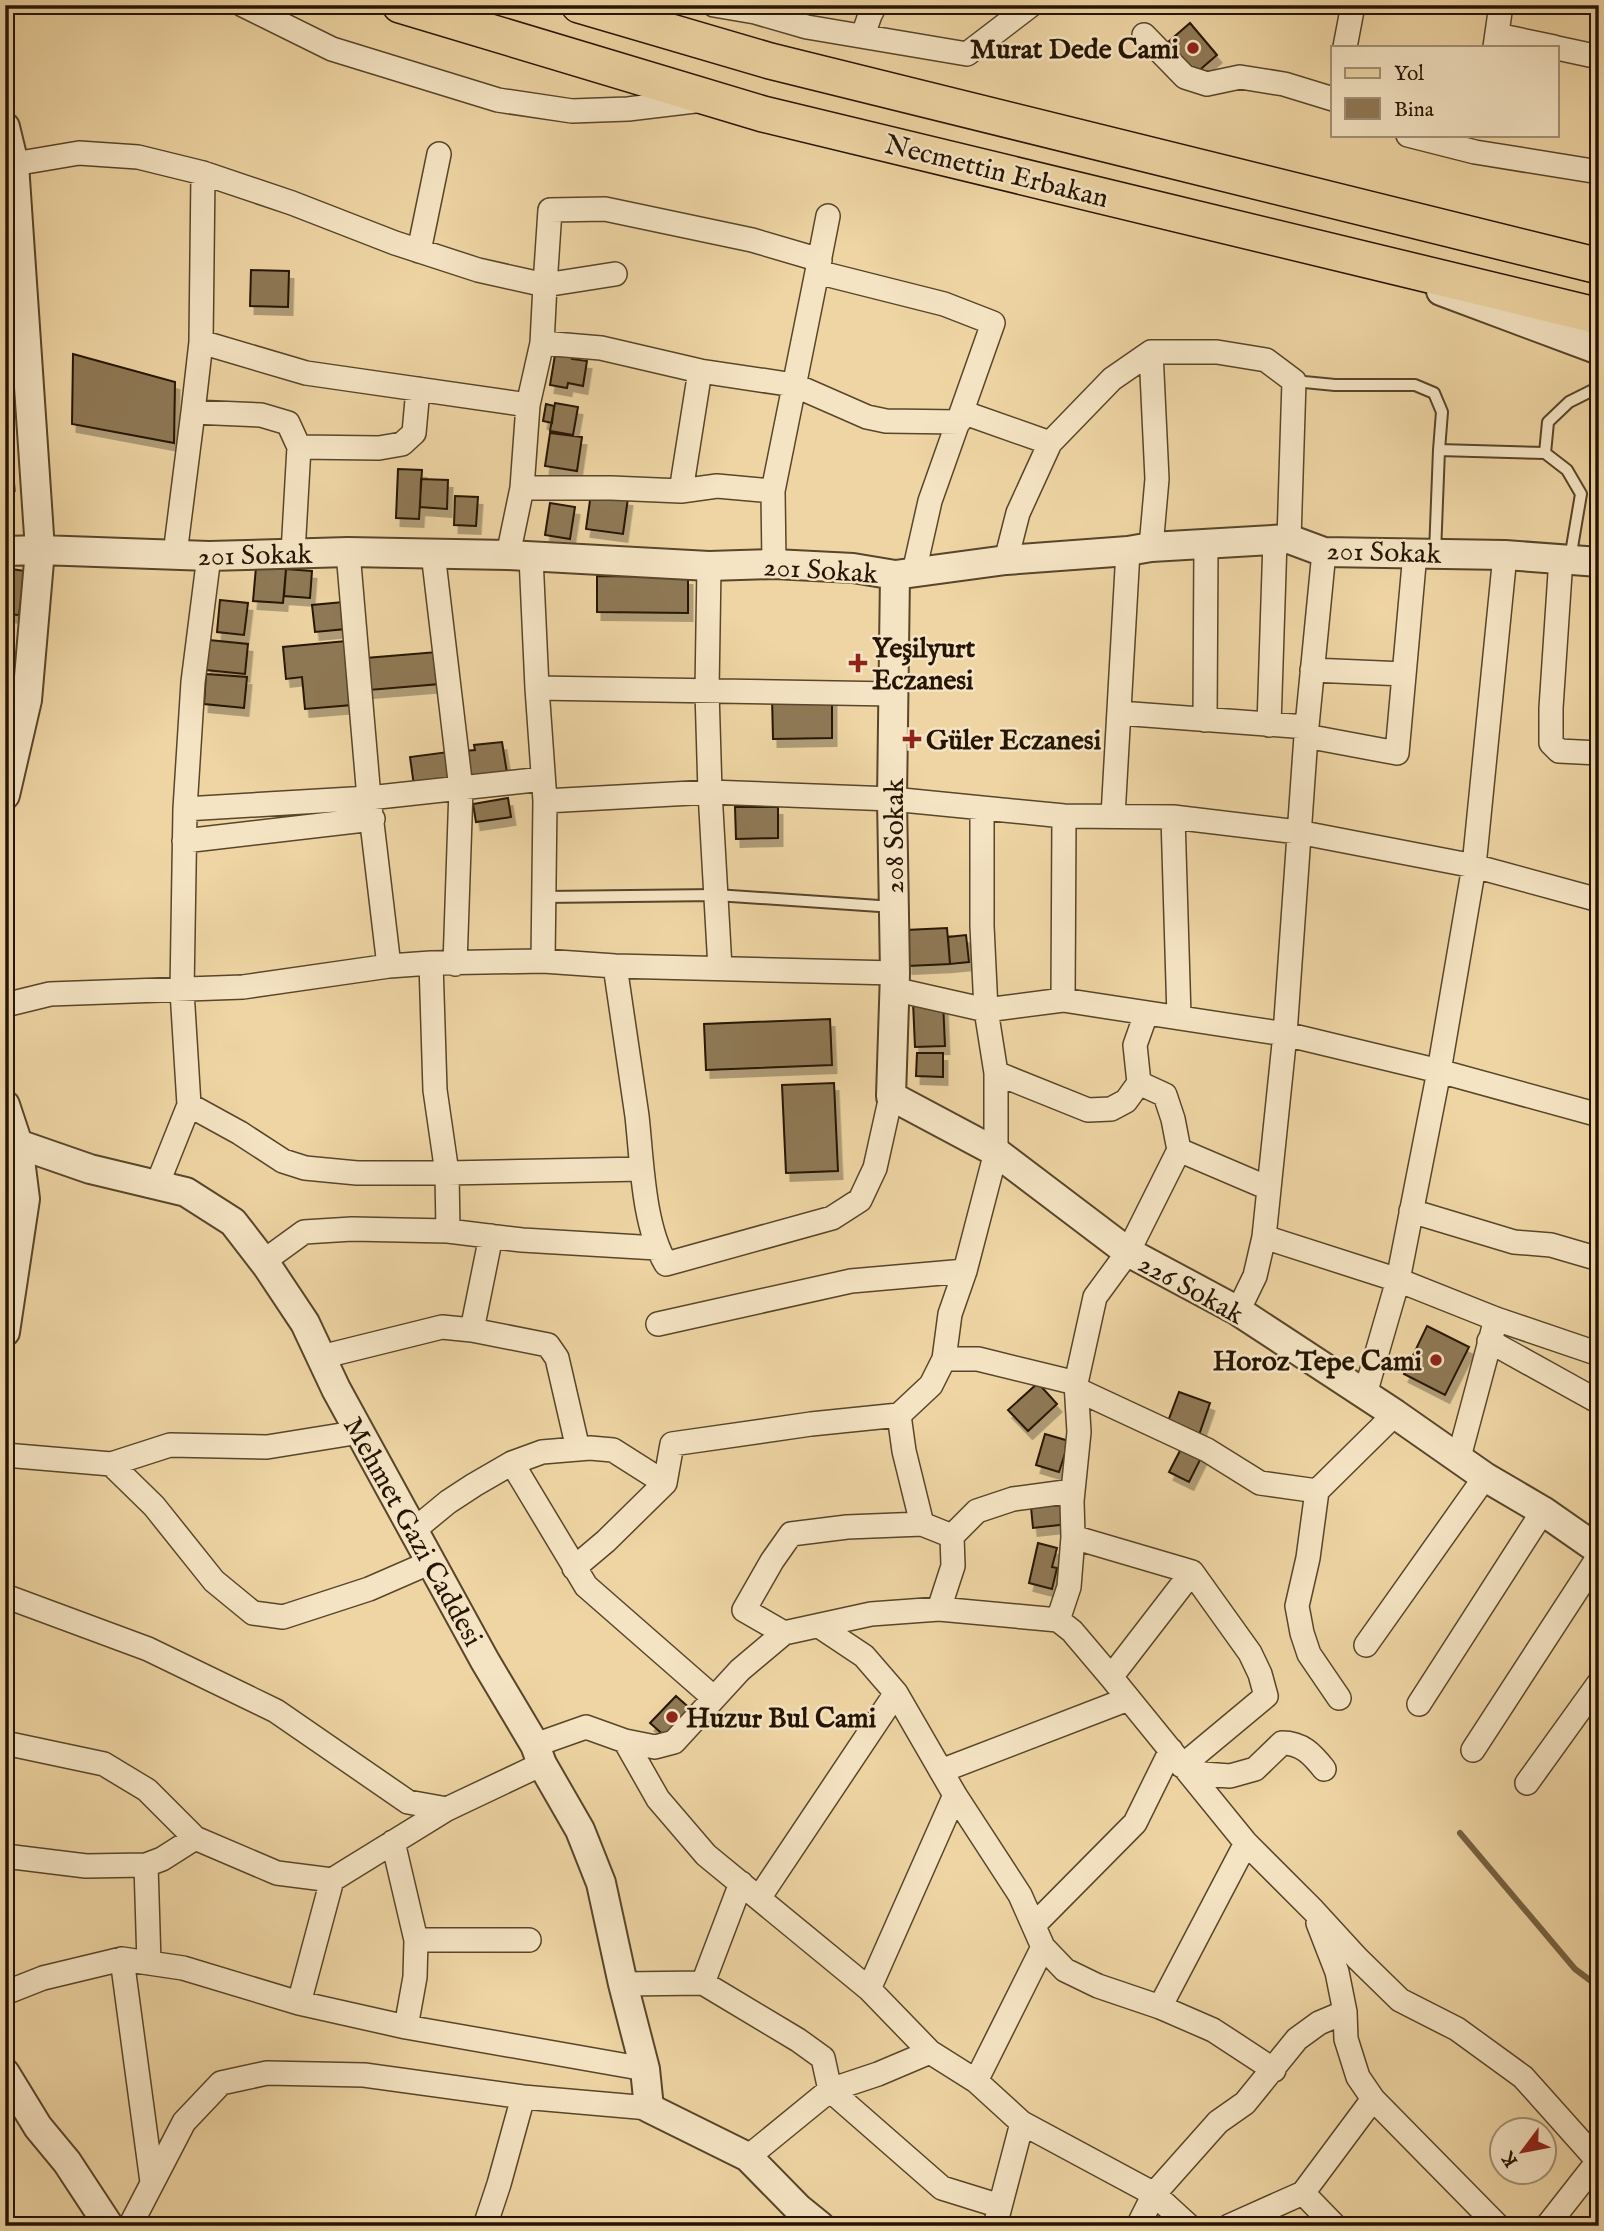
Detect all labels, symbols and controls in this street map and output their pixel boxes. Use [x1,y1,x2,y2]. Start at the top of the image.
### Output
place label: Murat Dede Cami [970,33,1179,68]
marker: Murat Dede Cami [1185,40,1201,56]
legend [1331,46,1558,136]
text: Yol [1394,61,1424,88]
text: Bina [1394,97,1435,124]
street label: Necmettin Erbakan [881,128,1112,217]
street label: 201 Sokak [1326,534,1443,573]
street label: 201 Sokak [197,538,314,575]
street label: 201 Sokak [762,550,880,593]
place label: Yeşilyurt Eczanesi [872,632,976,699]
marker: Yeşilyurt Eczanesi [850,655,866,671]
place label: Güler Eczanesi [926,724,1102,759]
marker: Güler Eczanesi [904,731,920,747]
street label: 208 Sokak [878,777,913,894]
street label: 226 Sokak [1132,1247,1251,1334]
place label: Horoz Tepe Cami [1213,1345,1423,1380]
marker: Horoz Tepe Cami [1428,1352,1444,1368]
street label: Mehmet Gazi Caddesi [334,1411,489,1653]
place label: Huzur Bul Cami [686,1702,877,1737]
marker: Huzur Bul Cami [664,1709,680,1725]
north arrow [1488,2116,1558,2186]
text: K [1496,2146,1524,2171]

